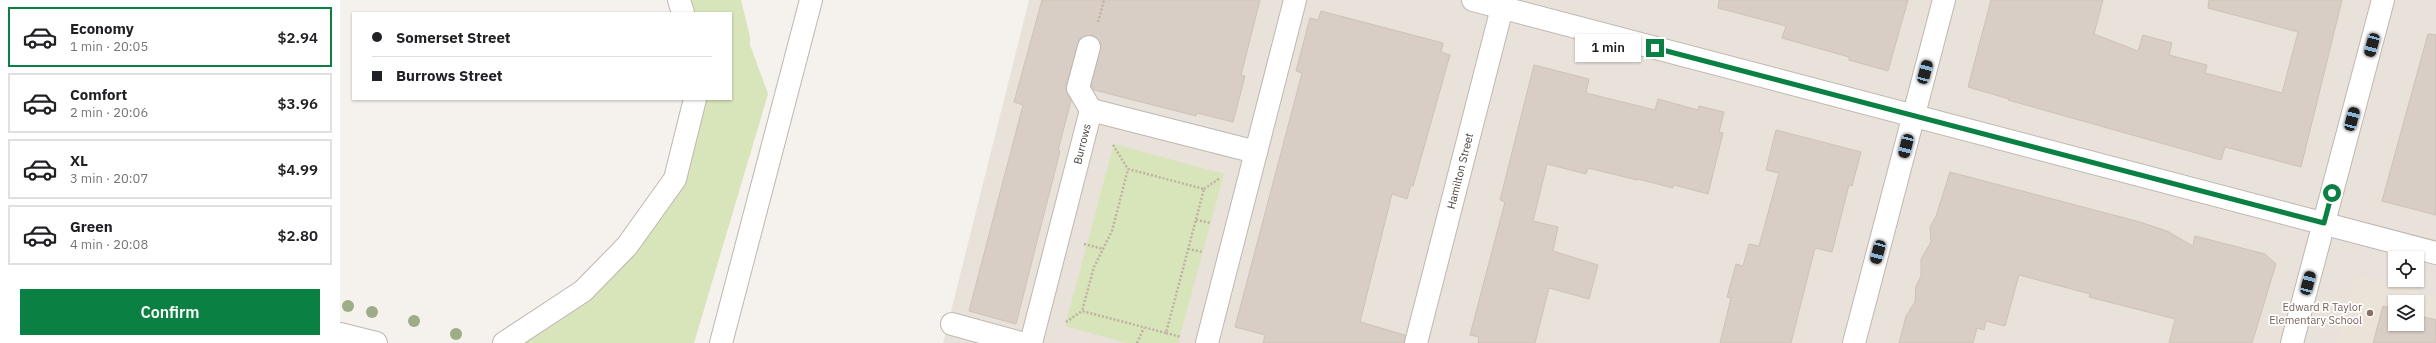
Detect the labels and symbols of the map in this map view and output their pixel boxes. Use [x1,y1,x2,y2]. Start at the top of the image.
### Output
car [2363,32,2381,58]
callout: 1 min [1575,34,1641,62]
route end [1646,39,1664,57]
car [1916,59,1934,85]
car [2343,106,2361,132]
street label: Burrows [1070,122,1094,166]
street label: Hamilton Street [1444,131,1476,211]
car [1897,133,1915,159]
route start [2323,184,2341,202]
car [1869,239,1887,265]
car [2299,270,2317,296]
place label: Edward R Taylor Elementary School [2269,300,2362,327]
marker: Edward R Taylor Elementary School [2365,308,2375,318]

